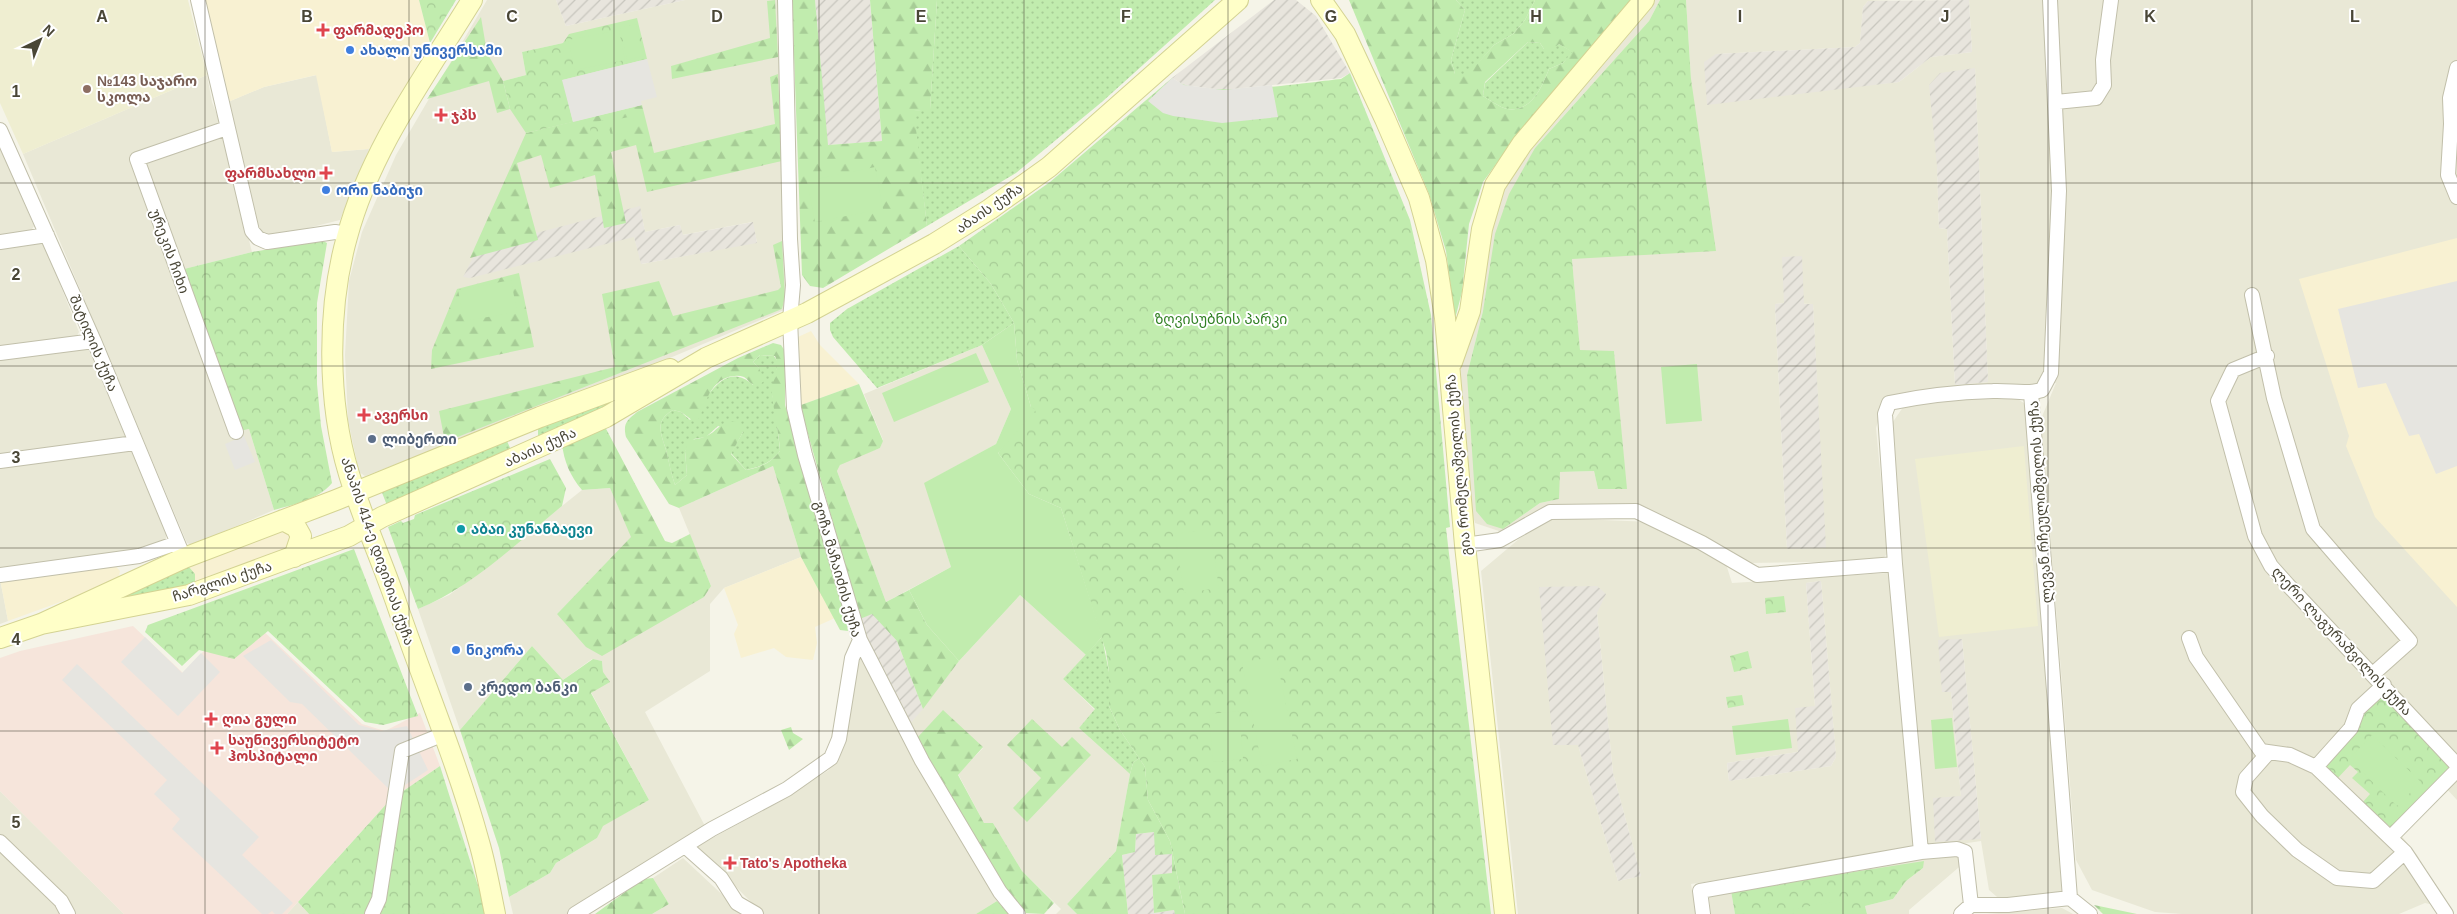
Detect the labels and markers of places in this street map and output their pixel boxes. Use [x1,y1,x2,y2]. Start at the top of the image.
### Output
place label: ფარმადეპო [333,22,424,39]
marker: ფარმადეპო [317,24,329,36]
place label: ახალი უნივერსამი [360,42,502,59]
marker: ახალი უნივერსამი [344,44,356,56]
place label: №143 საჯარო სკოლა [97,73,197,106]
marker: №143 საჯარო სკოლა [81,83,93,95]
place label: ჯპს [451,107,477,124]
marker: ჯპს [435,109,447,121]
place label: ფარმსახლი [225,165,316,182]
marker: ფარმსახლი [320,167,332,179]
place label: ორი ნაბიჯი [336,182,423,199]
marker: ორი ნაბიჯი [320,184,332,196]
place label: ავერსი [374,407,428,424]
marker: ავერსი [358,409,370,421]
place label: ლიბერთი [382,431,457,448]
marker: ლიბერთი [366,433,378,445]
place label: აბაი კუნანბაევი [471,521,593,538]
marker: აბაი კუნანბაევი [455,523,467,535]
place label: ნიკორა [466,642,524,659]
marker: ნიკორა [450,644,462,656]
place label: კრედო ბანკი [478,679,578,696]
marker: კრედო ბანკი [462,681,474,693]
place label: ღია გული [222,711,297,728]
marker: ღია გული [204,712,218,726]
place label: საუნივერსიტეტო ჰოსპიტალი [228,732,359,765]
marker: საუნივერსიტეტო ჰოსპიტალი [210,741,224,755]
place label: Tato's Apotheka [740,855,847,871]
marker: Tato's Apotheka [724,857,736,869]

